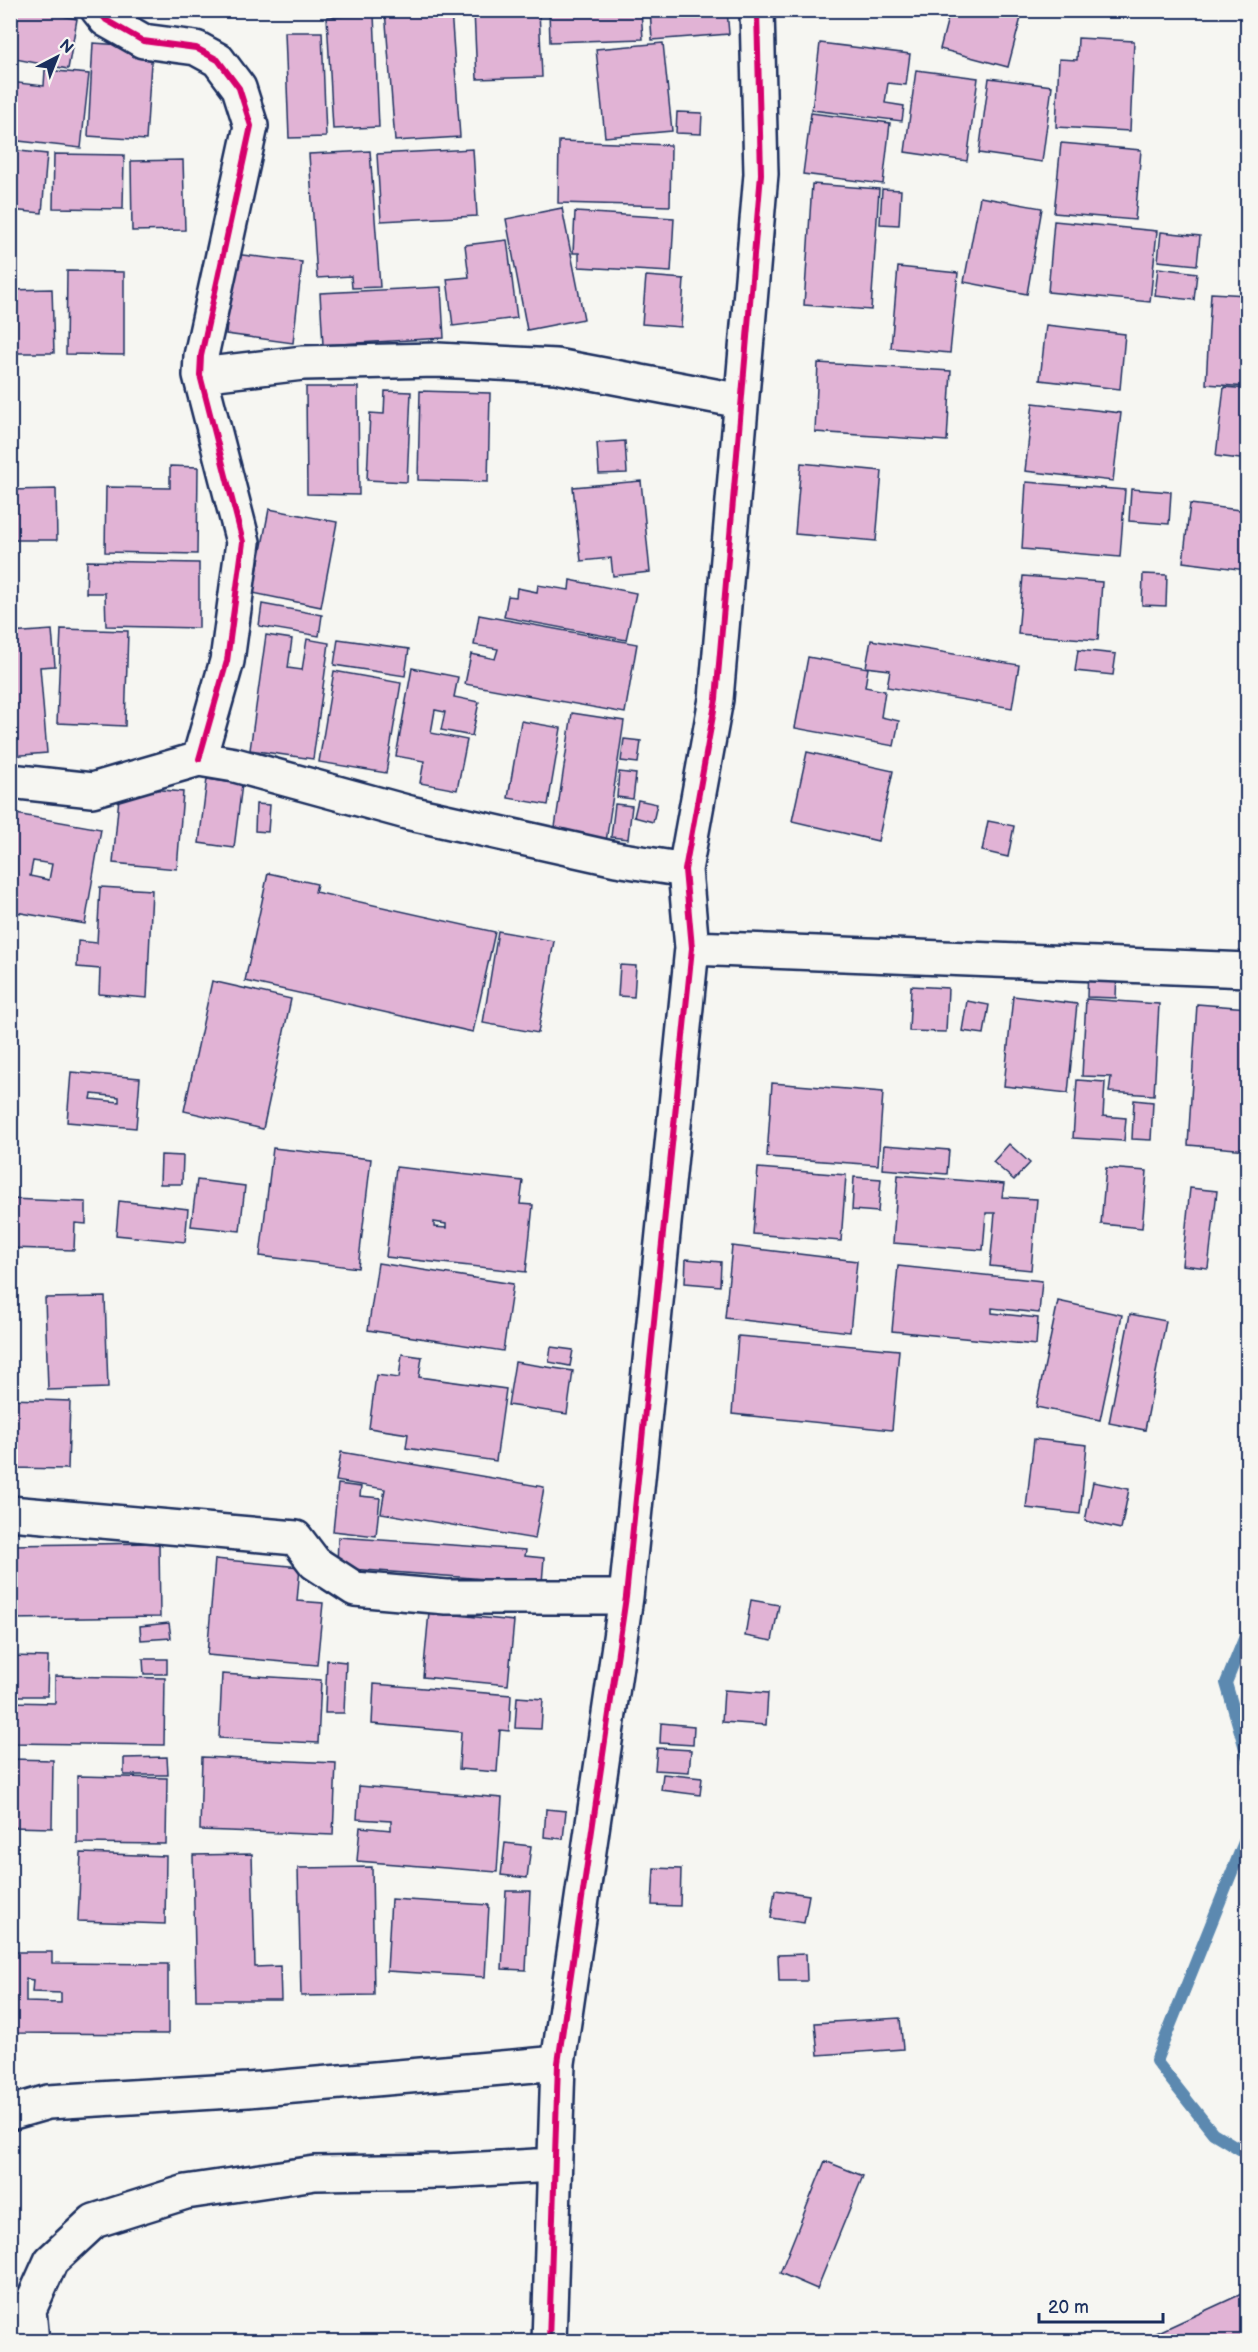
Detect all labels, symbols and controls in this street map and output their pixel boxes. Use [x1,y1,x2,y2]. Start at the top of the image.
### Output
north arrow [27,27,87,87]
text: N [55,36,77,58]
scale bar [1039,2286,1164,2324]
text: 20 m [1048,2297,1089,2318]

